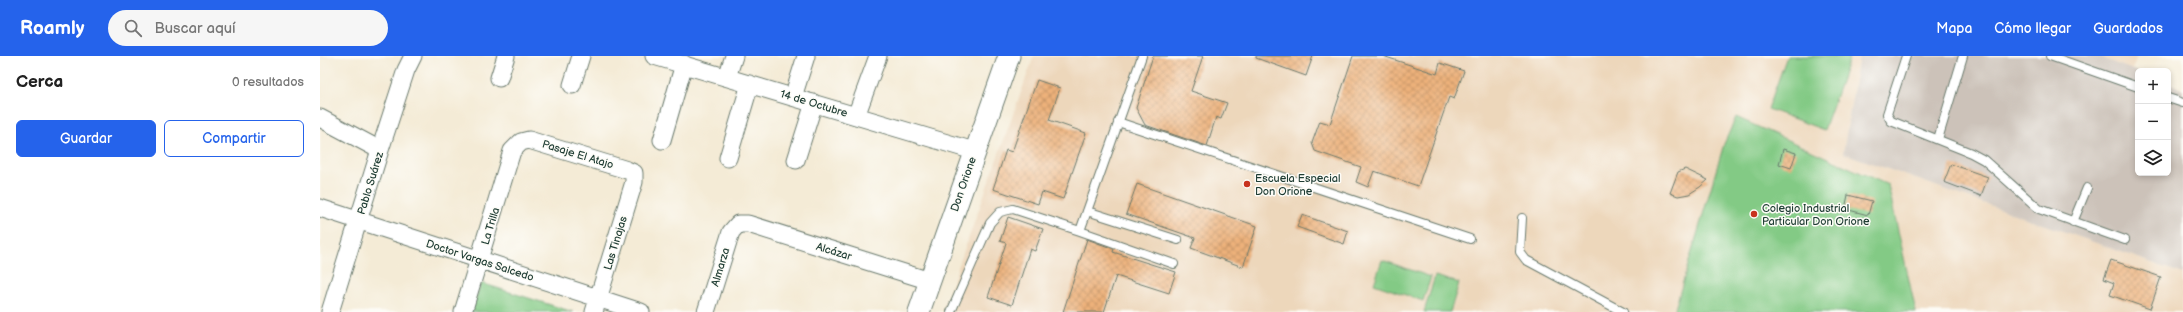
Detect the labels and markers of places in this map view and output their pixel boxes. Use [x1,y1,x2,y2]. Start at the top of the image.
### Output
place label: Escuela Especial Don Orione [1255,172,1340,198]
marker: Escuela Especial Don Orione [1242,179,1252,189]
place label: Colegio Industrial Particular Don Orione [1762,202,1870,228]
marker: Colegio Industrial Particular Don Orione [1749,209,1759,219]

